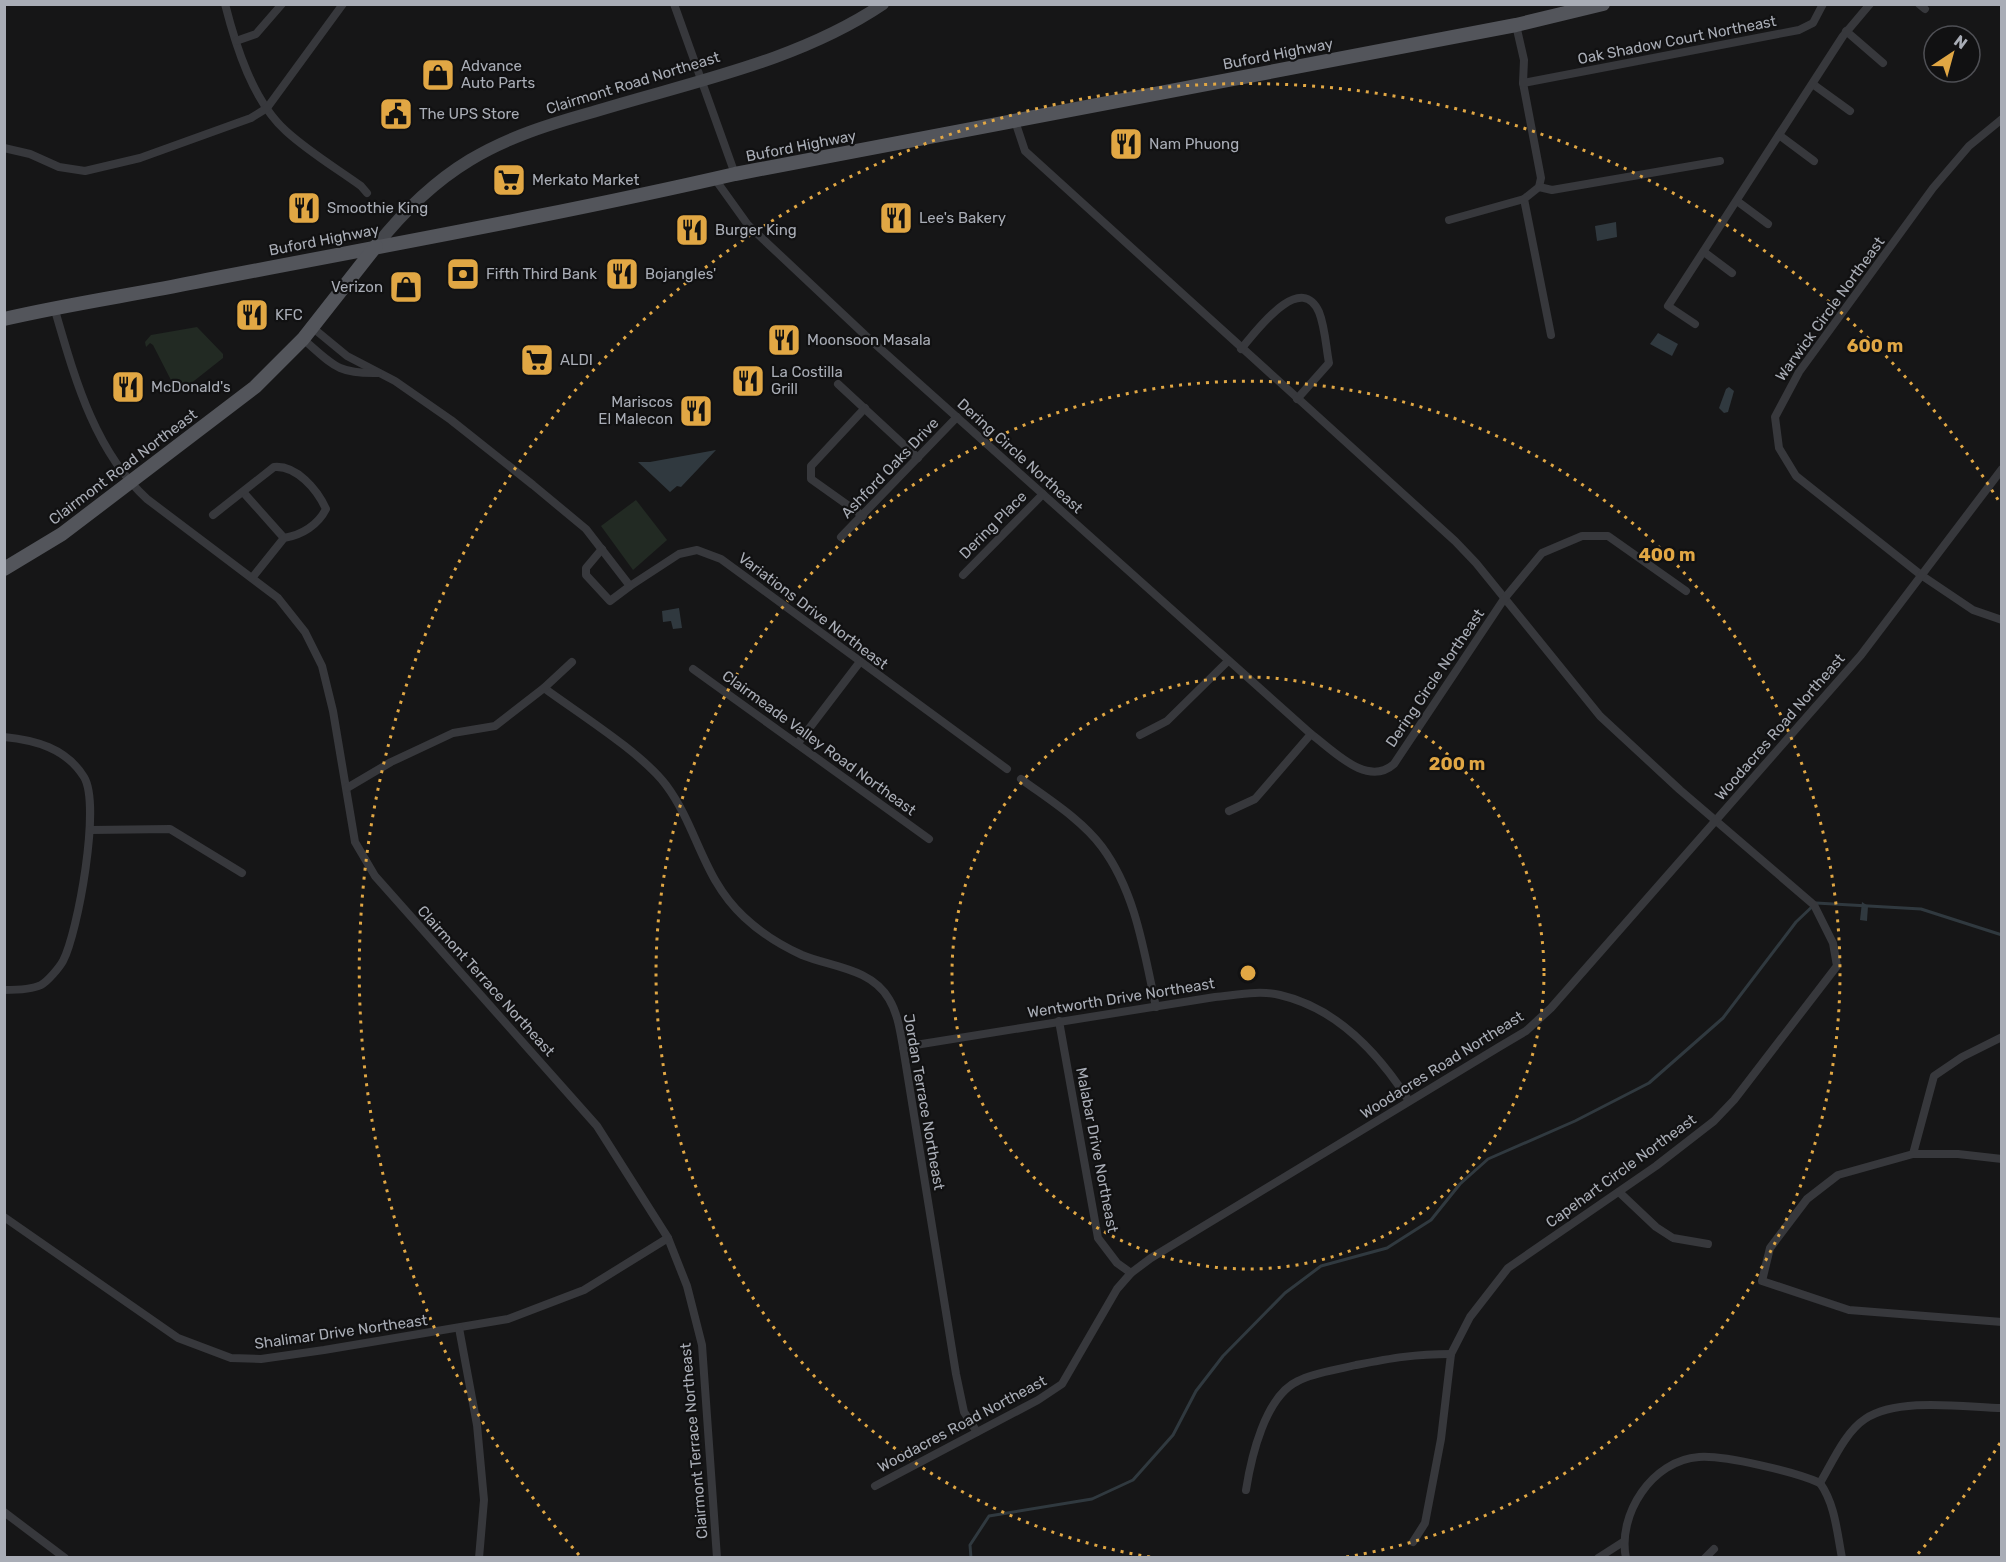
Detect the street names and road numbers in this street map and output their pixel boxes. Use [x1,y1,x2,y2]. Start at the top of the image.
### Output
street label: Oak Shadow Court Northeast [1576,12,1778,68]
street label: Buford Highway [1221,34,1335,74]
street label: Clairmont Road Northeast [544,48,722,118]
street label: Buford Highway [744,126,858,166]
street label: Buford Highway [267,220,381,260]
street label: Warwick Circle Northeast [1772,233,1888,385]
street label: Dering Circle Northeast [953,395,1087,517]
street label: Clairmont Road Northeast [45,405,201,529]
street label: Ashford Oaks Drive [837,414,943,522]
street label: Dering Place [956,488,1030,562]
street label: Variations Drive Northeast [735,549,892,673]
street label: Dering Circle Northeast [1382,605,1488,751]
street label: Woodacres Road Northeast [1711,650,1849,804]
street label: Clairmeade Valley Road Northeast [719,667,920,819]
street label: Clairmont Terrace Northeast [413,902,559,1060]
street label: Wentworth Drive Northeast [1026,974,1216,1022]
street label: Woodacres Road Northeast [1357,1007,1527,1123]
street label: Jordan Terrace Northeast [900,1012,948,1192]
street label: Malabar Drive Northeast [1072,1066,1122,1234]
street label: Capehart Circle Northeast [1542,1110,1700,1232]
street label: Shalimar Drive Northeast [253,1311,429,1353]
street label: Clairmont Terrace Northeast [676,1342,712,1540]
street label: Woodacres Road Northeast [874,1372,1050,1476]

